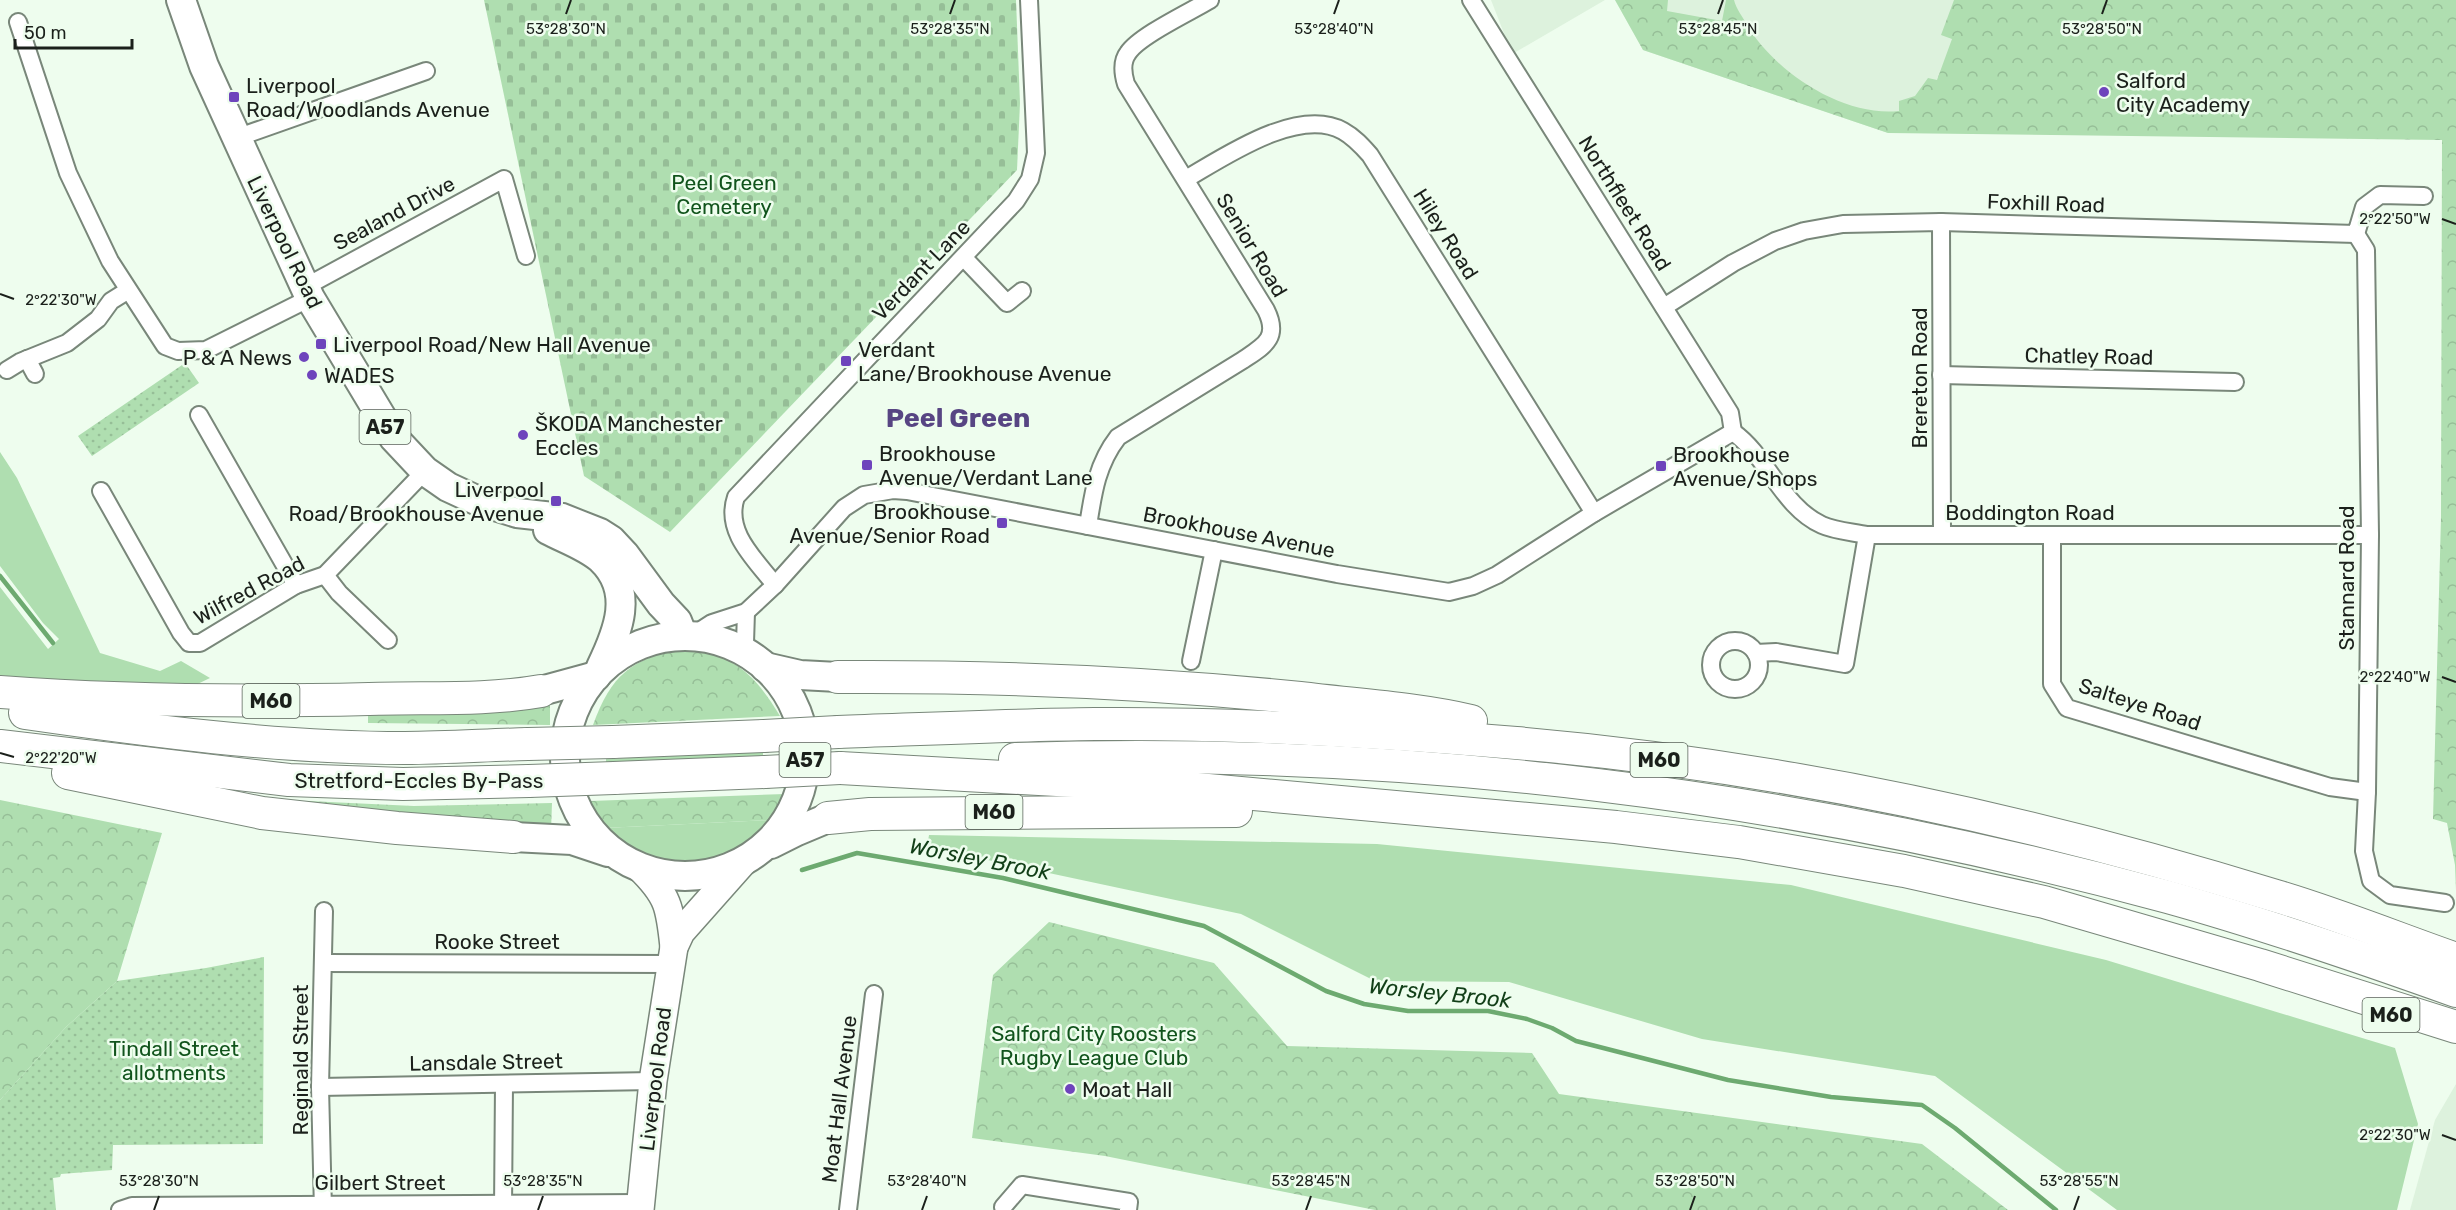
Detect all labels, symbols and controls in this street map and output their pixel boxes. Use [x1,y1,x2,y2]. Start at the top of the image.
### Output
scale bar [15,12,132,50]
text: 53°28'30"N [526,20,606,38]
text: 53°28'35"N [910,20,990,38]
text: 53°28'40"N [1294,20,1374,38]
text: 53°28'45"N [1679,20,1757,38]
text: 53°28'50"N [2062,20,2142,38]
text: 50 m [24,22,67,44]
place label: Salford City Academy [2116,68,2251,117]
place label: Liverpool Road/Woodlands Avenue [246,73,490,122]
marker: Salford City Academy [2097,85,2111,99]
marker: Liverpool Road/Woodlands Avenue [227,90,241,104]
street label: Northfleet Road [1573,131,1677,275]
park label: Peel Green Cemetery [671,170,777,219]
street label: Sealand Drive [329,171,459,255]
street label: Liverpool Road [242,172,328,312]
street label: Hiley Road [1408,184,1484,284]
street label: Senior Road [1211,188,1293,302]
street label: Foxhill Road [1987,188,2105,218]
text: 2°22'50"W [2359,210,2431,228]
street label: Verdant Lane [867,215,975,325]
text: 2°22'30"W [25,291,97,309]
street label: Brereton Road [1907,308,1932,448]
place label: Liverpool Road/New Hall Avenue [333,332,651,357]
marker: Liverpool Road/New Hall Avenue [314,337,328,351]
place label: Verdant Lane/Brookhouse Avenue [858,337,1111,386]
street label: Chatley Road [2024,342,2154,370]
place label: P & A News [183,345,292,370]
marker: P & A News [297,350,311,364]
marker: Verdant Lane/Brookhouse Avenue [839,354,853,368]
place label: WADES [324,363,395,388]
marker: WADES [305,368,319,382]
district label: Peel Green [886,402,1030,434]
road number: A57 [360,410,410,444]
place label: ŠKODA Manchester Eccles [535,411,723,460]
marker: ŠKODA Manchester Eccles [516,428,530,442]
place label: Brookhouse Avenue/Verdant Lane [879,441,1093,490]
place label: Brookhouse Avenue/Shops [1673,442,1817,491]
marker: Brookhouse Avenue/Verdant Lane [860,458,874,472]
marker: Brookhouse Avenue/Shops [1654,459,1668,473]
place label: Liverpool Road/Brookhouse Avenue [289,477,544,526]
marker: Liverpool Road/Brookhouse Avenue [549,494,563,508]
place label: Brookhouse Avenue/Senior Road [790,499,990,548]
street label: Boddington Road [1945,500,2115,525]
street label: Brookhouse Avenue [1141,501,1337,563]
street label: Stannard Road [2334,505,2359,651]
marker: Brookhouse Avenue/Senior Road [995,516,1009,530]
street label: Wilfred Road [189,550,309,630]
text: 2°22'40"W [2359,668,2431,686]
street label: Salteye Road [2076,672,2204,736]
road number: M60 [242,684,300,718]
road number: A57 [780,743,830,777]
road number: M60 [1630,743,1688,777]
text: 2°22'20"W [25,749,97,767]
street label: Stretford-Eccles By-Pass [294,768,544,793]
road number: M60 [966,795,1022,829]
water label: Worsley Brook [907,832,1053,886]
street label: Rooke Street [434,929,560,954]
water label: Worsley Brook [1367,972,1513,1014]
street label: Reginald Street [288,985,313,1135]
road number: M60 [2362,998,2420,1032]
street label: Liverpool Road [634,1006,676,1152]
street label: Moat Hall Avenue [816,1014,862,1184]
park label: Salford City Roosters Rugby League Club [991,1021,1197,1070]
park label: Tindall Street allotments [109,1036,239,1085]
street label: Lansdale Street [409,1048,563,1076]
place label: Moat Hall [1082,1077,1172,1102]
marker: Moat Hall [1063,1082,1077,1096]
text: 2°22'30"W [2359,1126,2431,1144]
street label: Gilbert Street [315,1170,445,1195]
text: 53°28'30"N [119,1172,199,1190]
text: 53°28'35"N [503,1172,583,1190]
text: 53°28'40"N [887,1172,967,1190]
text: 53°28'45"N [1272,1172,1350,1190]
text: 53°28'50"N [1655,1172,1735,1190]
text: 53°28'55"N [2039,1172,2119,1190]

